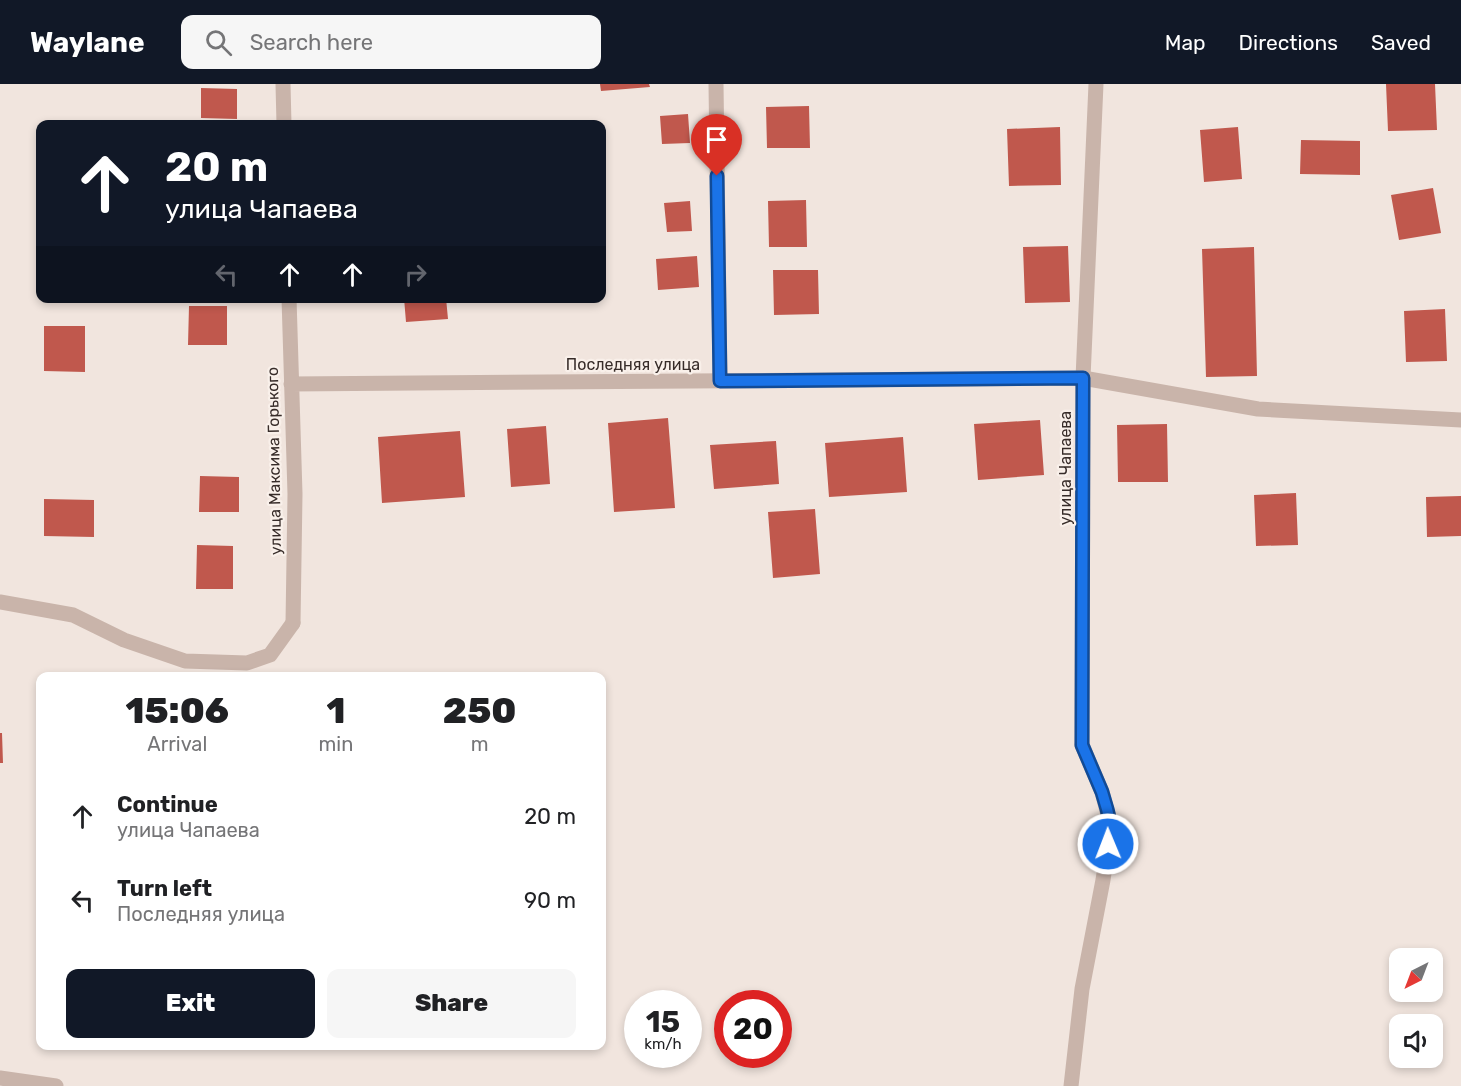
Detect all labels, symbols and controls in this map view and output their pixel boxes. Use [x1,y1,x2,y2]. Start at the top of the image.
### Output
search box [181,15,601,69]
text: Waylane [30,26,145,59]
icon: search [202,26,235,59]
text: Search here [250,29,373,56]
text: Map [1165,30,1206,55]
text: Directions [1239,30,1338,55]
text: Saved [1371,30,1431,55]
pin [691,114,742,176]
icon: arrive [700,123,733,156]
text: 20 m [165,142,268,192]
icon: ahead [66,144,144,222]
text: улица Чапаева [165,193,358,225]
icon: left [210,258,243,291]
icon: ahead [273,258,306,291]
icon: ahead [336,258,369,291]
icon: right [399,258,432,291]
street label: Последняя улица [566,355,700,374]
street label: улица Максима Горького [263,367,285,555]
street label: улица Чапаева [1056,411,1075,525]
text: 15:06 [126,689,229,732]
text: 1 [326,689,345,732]
text: 250 [443,689,516,732]
text: Arrival [147,732,207,756]
text: min [319,732,353,756]
text: m [471,732,489,756]
text: Continue [117,791,218,818]
icon: ahead [66,800,99,833]
text: 20 m [524,803,576,830]
position arrow [1076,812,1140,876]
text: улица Чапаева [117,818,260,842]
text: Turn left [117,875,212,902]
icon: left [66,884,99,917]
text: 90 m [524,887,576,914]
text: Последняя улица [117,902,285,926]
north arrow [1389,948,1443,1002]
map controls [1389,948,1443,1068]
button: Exit [66,969,315,1038]
button: Share [327,969,576,1038]
speed limit sign: 20 [714,990,792,1068]
text: 15 [646,1004,680,1040]
button: sound [1389,1014,1443,1068]
text: km/h [644,1035,682,1053]

